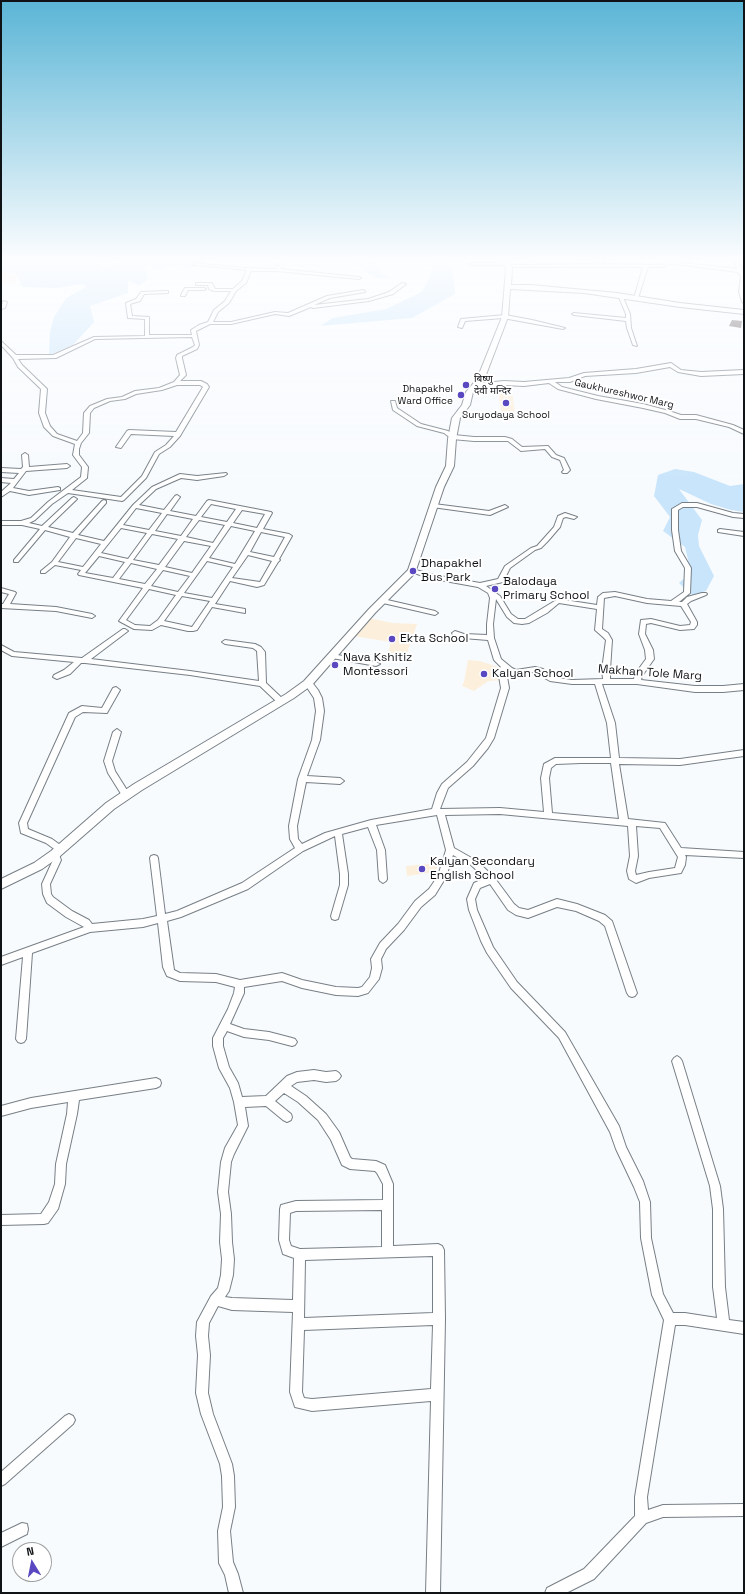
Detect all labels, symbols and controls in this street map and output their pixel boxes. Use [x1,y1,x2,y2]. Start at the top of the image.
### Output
place label: बिष्णु देवी मन्दिर [474,373,511,396]
street label: Gaukhureshwor Marg [573,377,675,411]
marker: बिष्णु देवी मन्दिर [461,380,471,390]
place label: Dhapakhel Ward Office [398,383,453,406]
marker: Dhapakhel Ward Office [456,390,466,400]
marker: Suryodaya School [501,398,511,408]
place label: Suryodaya School [462,409,550,421]
place label: Dhapakhel Bus Park [421,557,482,585]
marker: Dhapakhel Bus Park [408,566,418,576]
place label: Balodaya Primary School [503,575,590,603]
marker: Balodaya Primary School [490,584,500,594]
place label: Ekta School [400,632,468,646]
marker: Ekta School [387,634,397,644]
place label: Nava Kshitiz Montessori [343,651,412,679]
marker: Nava Kshitiz Montessori [330,660,340,670]
street label: Makhan Tole Marg [598,662,702,684]
place label: Kalyan School [492,667,574,681]
marker: Kalyan School [479,669,489,679]
place label: Kalyan Secondary English School [430,855,535,883]
marker: Kalyan Secondary English School [417,864,427,874]
north arrow [12,1542,52,1582]
text: N [25,1544,35,1559]

